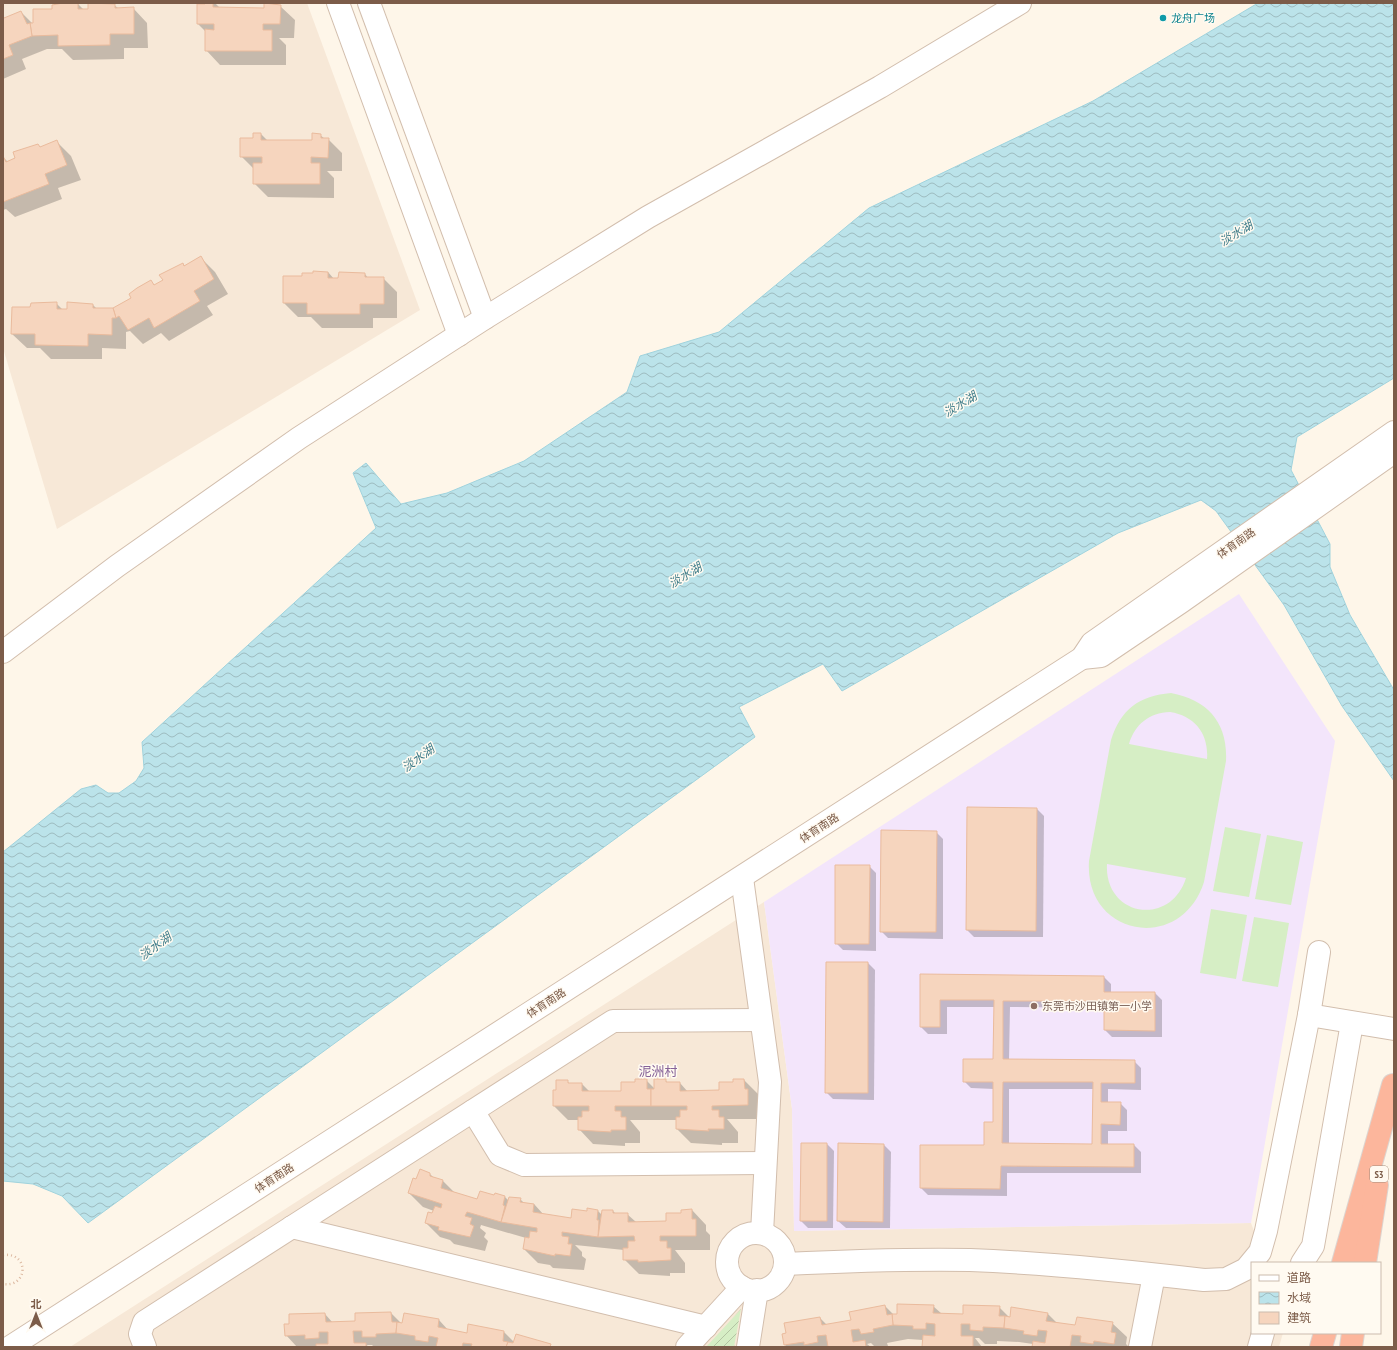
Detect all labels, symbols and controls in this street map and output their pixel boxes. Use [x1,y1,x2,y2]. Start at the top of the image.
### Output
place label: 龙舟广场 [1171,11,1215,25]
marker: 龙舟广场 [1158,13,1168,23]
water label: 淡水湖 [1217,216,1257,249]
water label: 淡水湖 [941,387,981,420]
street label: 体育南路 [1214,525,1258,561]
water label: 淡水湖 [666,558,706,591]
water label: 淡水湖 [399,740,439,775]
street label: 体育南路 [797,810,841,846]
water label: 淡水湖 [136,928,176,963]
street label: 体育南路 [524,985,568,1021]
place label: 东莞市沙田镇第一小学 [1042,999,1152,1013]
marker: 东莞市沙田镇第一小学 [1029,1001,1039,1011]
district label: 泥洲村 [638,1063,678,1080]
street label: 体育南路 [252,1160,296,1196]
road number: S3 [1370,1166,1388,1182]
legend [1251,1262,1381,1334]
text: 道路 [1287,1270,1311,1285]
text: 水域 [1287,1290,1311,1305]
north arrow [16,1294,56,1334]
text: 北 [31,1297,42,1311]
text: 建筑 [1287,1310,1311,1325]

